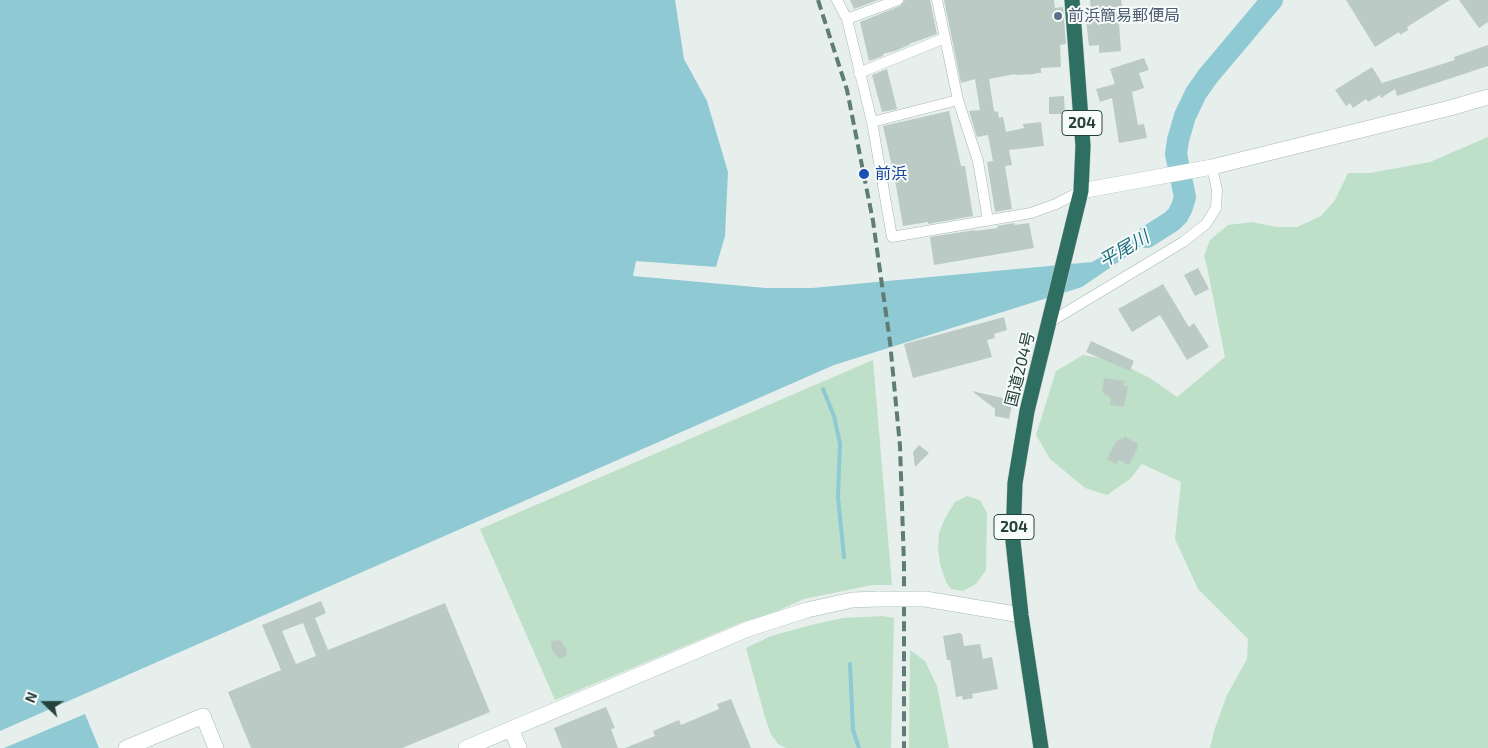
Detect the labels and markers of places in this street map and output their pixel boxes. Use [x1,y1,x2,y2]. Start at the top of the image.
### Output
place label: 前浜簡易郵便局 [1068,6,1180,26]
marker: 前浜簡易郵便局 [1052,10,1064,22]
place label: 前浜 [875,164,907,184]
marker: 前浜 [857,167,871,181]

